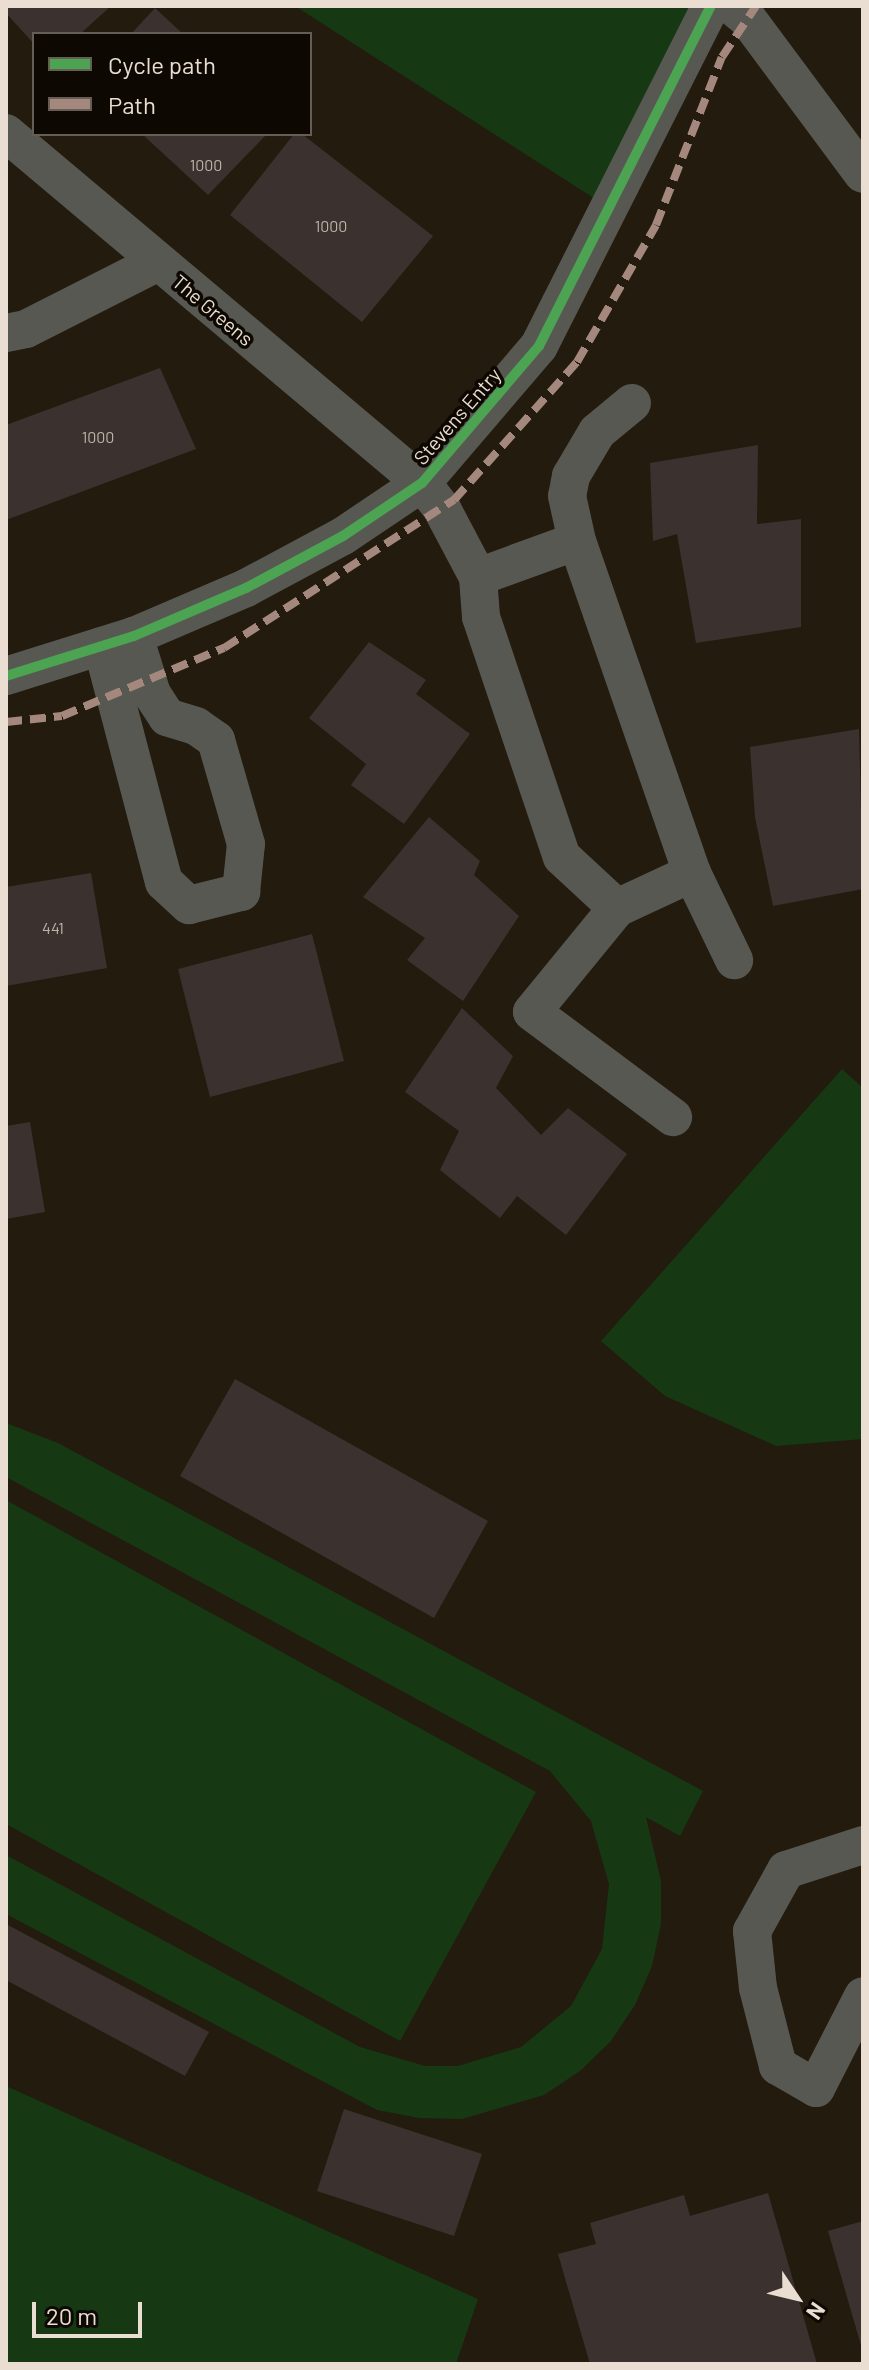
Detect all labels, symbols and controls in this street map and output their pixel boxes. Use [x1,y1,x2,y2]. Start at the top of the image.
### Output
legend [32,32,312,136]
text: Cycle path [108,50,216,79]
text: Path [108,90,156,119]
house number: 1000 [190,155,222,175]
house number: 1000 [315,216,347,236]
street label: The Greens [168,269,258,351]
street label: Stevens Entry [408,363,506,469]
house number: 1000 [82,427,114,447]
house number: 441 [42,918,64,938]
north arrow [757,2258,837,2338]
scale bar [36,2286,146,2336]
text: N [802,2298,832,2325]
text: 20 m [46,2301,97,2330]

